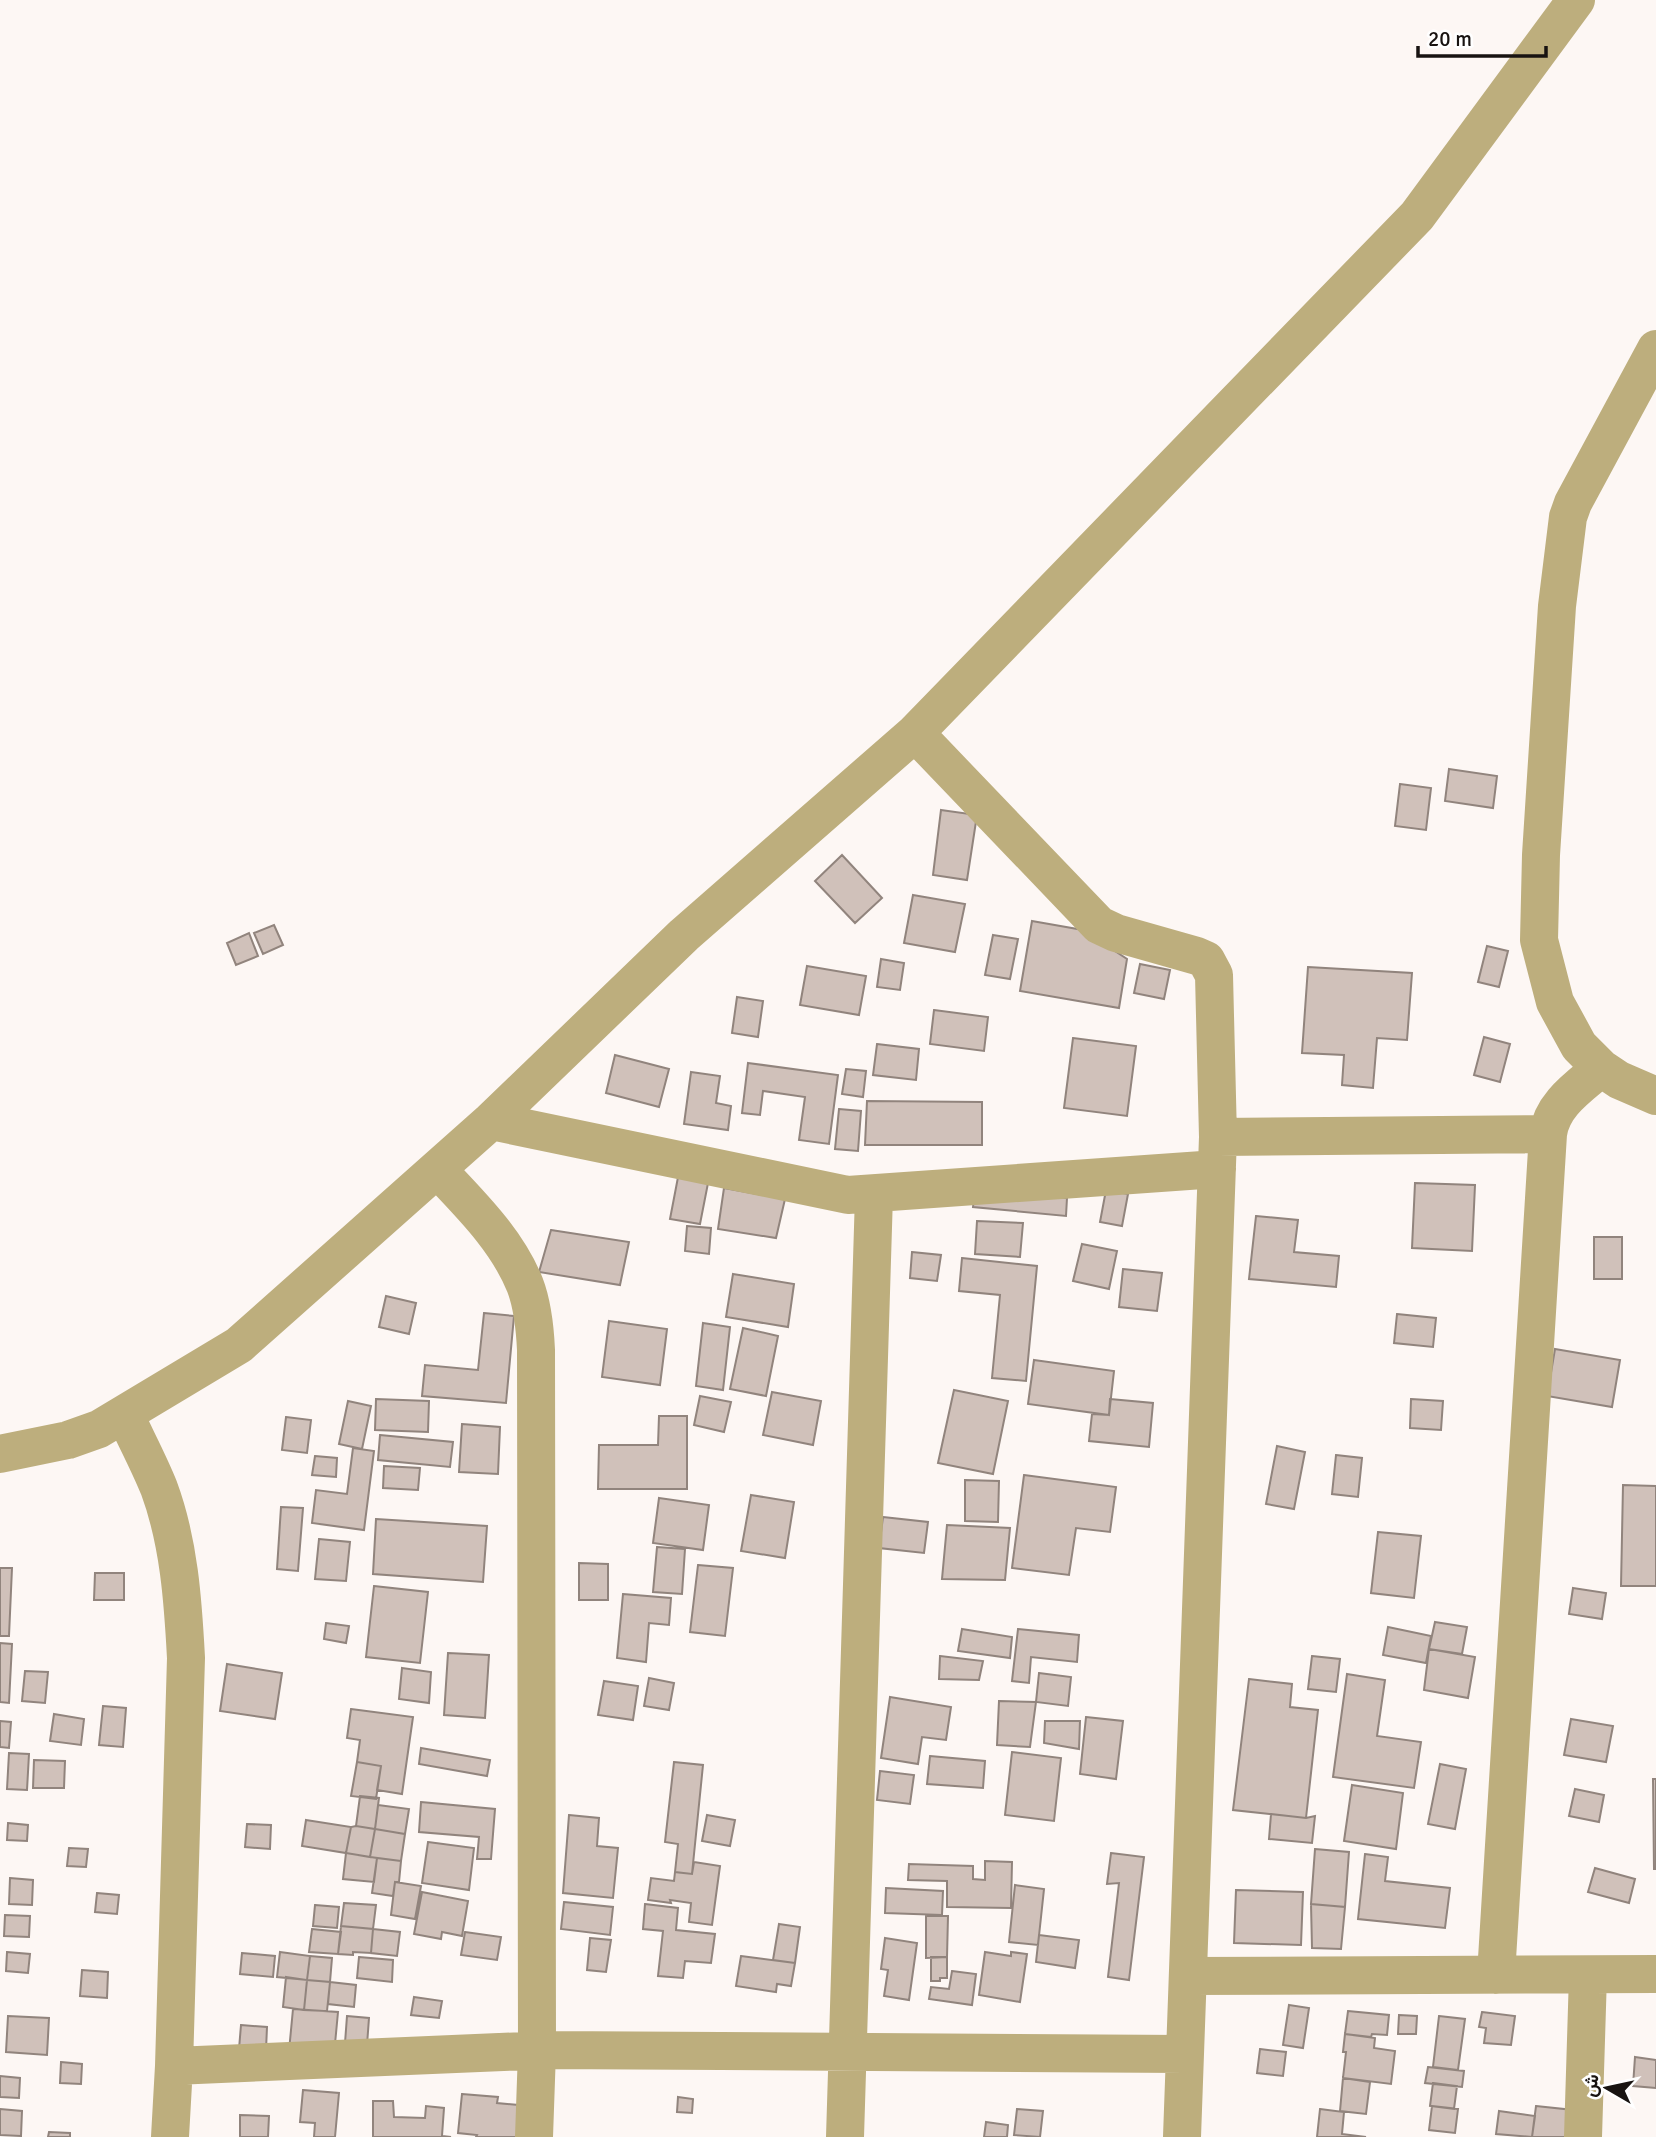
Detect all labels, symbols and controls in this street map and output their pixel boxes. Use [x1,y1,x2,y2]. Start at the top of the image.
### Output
scale bar [1418,14,1546,58]
text: 20 m [1428,26,1472,52]
north arrow [1572,2053,1642,2123]
text: ش [1578,2072,1605,2099]

